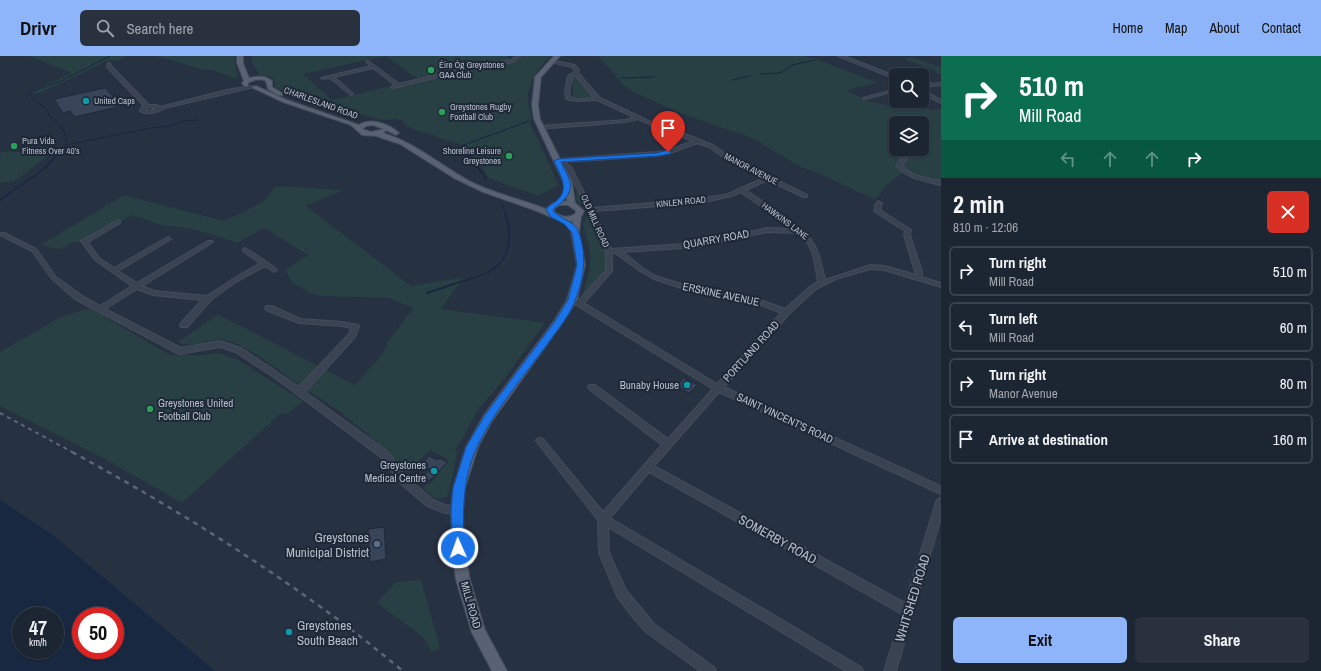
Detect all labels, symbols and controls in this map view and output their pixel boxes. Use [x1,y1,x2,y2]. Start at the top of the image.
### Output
search box [80,10,360,46]
text: Drivr [20,15,56,41]
icon: search [94,17,116,39]
text: Search here [126,18,193,39]
text: Home [1112,19,1143,37]
text: Map [1165,19,1187,37]
text: About [1209,19,1239,37]
text: Contact [1261,19,1301,37]
place label: Éire Óg Greystones GAA Club [439,59,505,81]
marker: Éire Óg Greystones GAA Club [426,65,436,75]
text: 510 m [1019,67,1084,105]
map controls [889,68,929,156]
button: search [889,68,929,108]
icon: right [953,72,1005,124]
street label: CHARLESLAND ROAD [282,84,360,122]
place label: United Caps [94,95,135,107]
marker: United Caps [81,96,91,106]
place label: Greystones Rugby Football Club [450,101,511,123]
text: Mill Road [1019,103,1081,128]
marker: Greystones Rugby Football Club [437,107,447,117]
pin [651,111,685,152]
button: layers [889,116,929,156]
icon: arrive [657,117,679,139]
place label: Pura Vida Fitness Over 40’s [22,135,80,157]
marker: Pura Vida Fitness Over 40’s [9,141,19,151]
place label: Shoreline Leisure Greystones [443,145,501,167]
icon: left [1057,148,1079,170]
icon: ahead [1099,148,1121,170]
icon: ahead [1141,148,1163,170]
icon: right [1183,148,1205,170]
street label: MANOR AVENUE [722,150,780,188]
marker: Shoreline Leisure Greystones [504,151,514,161]
text: 2 min [953,188,1004,220]
button: close [1267,191,1309,233]
street label: OLD MILL ROAD [578,193,612,249]
street label: KINLEN ROAD [655,193,707,211]
street label: HAWKINS LANE [759,200,811,243]
text: 810 m · 12:06 [953,219,1018,236]
street label: QUARRY ROAD [682,226,750,252]
text: Turn right [989,252,1046,273]
icon: right [955,260,977,282]
text: 510 m [1273,261,1307,282]
text: Mill Road [989,273,1034,290]
street label: ERSKINE AVENUE [681,279,761,309]
text: Turn left [989,308,1037,329]
icon: left [955,316,977,338]
text: 60 m [1280,317,1307,338]
street label: PORTLAND ROAD [720,318,782,384]
text: Mill Road [989,329,1034,346]
text: Turn right [989,364,1046,385]
icon: right [955,372,977,394]
text: 80 m [1280,373,1307,394]
place label: Bunaby House [620,378,679,392]
marker: Bunaby House [682,380,692,390]
text: Manor Avenue [989,385,1058,402]
street label: SAINT VINCENT'S ROAD [735,390,835,446]
place label: Greystones United Football Club [158,396,233,423]
marker: Greystones United Football Club [145,404,155,414]
icon: arrive [955,428,977,450]
text: Arrive at destination [989,429,1108,450]
text: 160 m [1273,429,1307,450]
place label: Greystones Medical Centre [365,458,426,485]
marker: Greystones Medical Centre [429,466,439,476]
street label: SOMERBY ROAD [736,511,820,568]
position arrow [437,527,479,569]
place label: Greystones Municipal District [286,529,369,561]
marker: Greystones Municipal District [372,539,382,549]
street label: WHITSHED ROAD [891,552,934,644]
street label: MILL ROAD [458,580,484,630]
speed limit sign: 50 [72,607,124,659]
text: 47 [29,614,47,641]
place label: Greystones South Beach [297,617,358,649]
button: Exit [953,617,1127,663]
button: Share [1135,617,1309,663]
marker: Greystones South Beach [284,627,294,637]
text: km/h [29,636,47,649]

